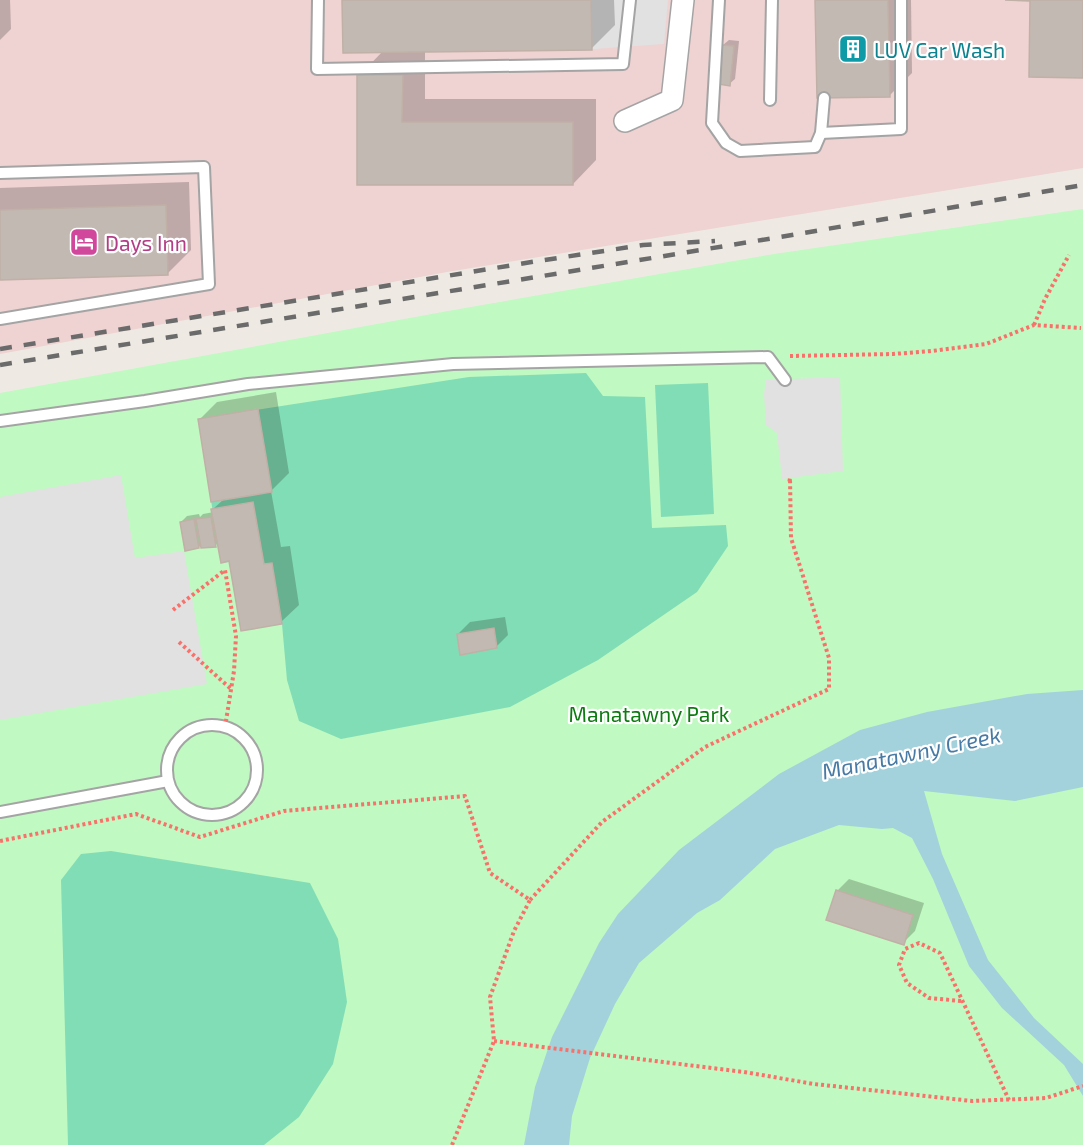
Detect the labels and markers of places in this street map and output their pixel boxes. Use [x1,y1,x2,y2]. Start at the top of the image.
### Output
building icon: LUV Car Wash [837,33,869,65]
place label: LUV Car Wash [874,37,1005,62]
hotel icon: Days Inn [68,226,100,258]
place label: Days Inn [105,230,187,255]

